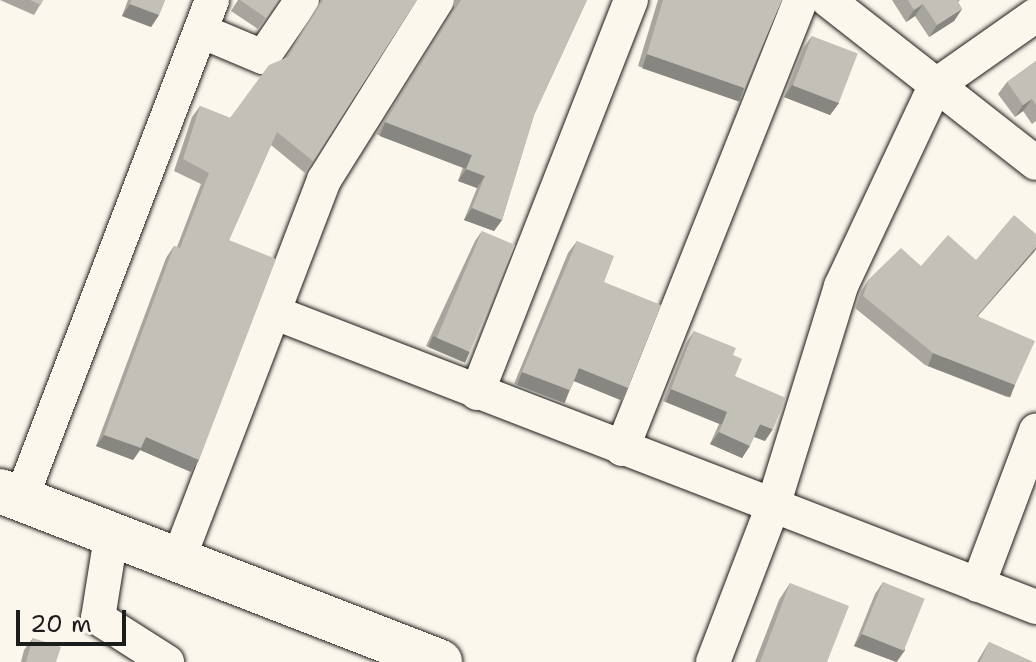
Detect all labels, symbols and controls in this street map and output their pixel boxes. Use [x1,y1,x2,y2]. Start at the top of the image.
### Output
scale bar [20,594,130,644]
text: 20 m [30,608,92,640]

